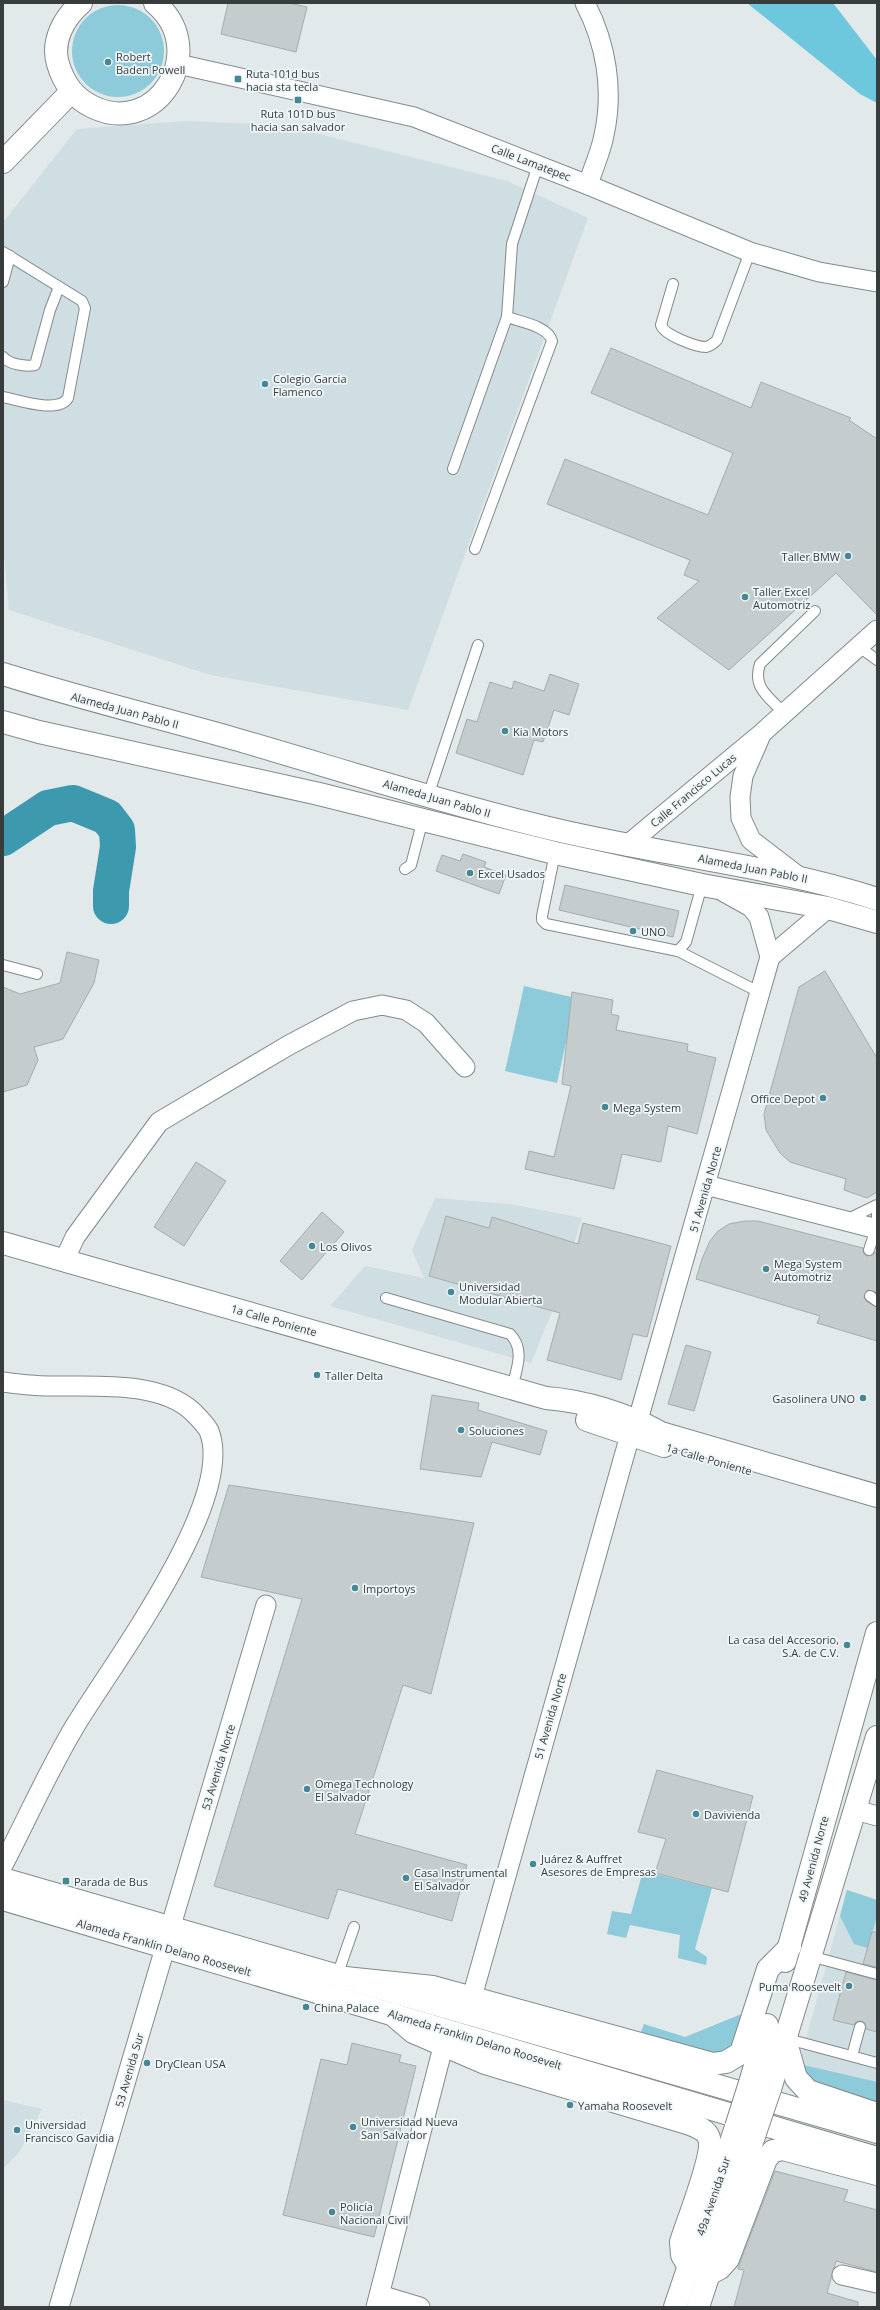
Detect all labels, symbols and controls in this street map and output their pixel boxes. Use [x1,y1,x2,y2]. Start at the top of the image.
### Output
place label: Robert Baden Powell [116,49,185,77]
marker: Robert Baden Powell [103,57,113,67]
place label: Ruta 101d bus hacia sta tecla [246,66,320,94]
marker: Ruta 101d bus hacia sta tecla [233,74,243,84]
marker: Ruta 101D bus hacia san salvador [293,95,303,105]
place label: Ruta 101D bus hacia san salvador [251,106,346,134]
street label: Calle Lamatepec [489,140,573,184]
place label: Colegio Garcia Flamenco [273,371,347,399]
marker: Colegio Garcia Flamenco [260,379,270,389]
place label: Taller BMW [782,549,840,564]
marker: Taller BMW [843,551,853,561]
place label: Taller Excel Automotriz [753,584,810,612]
marker: Taller Excel Automotriz [740,592,750,602]
street label: Alameda Juan Pablo II [69,688,181,732]
place label: Kia Motors [513,724,568,739]
marker: Kia Motors [500,726,510,736]
street label: Calle Francisco Lucas [647,750,739,830]
street label: Alameda Juan Pablo II [381,775,493,821]
street label: Alameda Juan Pablo II [697,850,809,886]
place label: Excel Usados [478,866,545,881]
marker: Excel Usados [465,868,475,878]
place label: UNO [641,924,666,939]
marker: UNO [628,926,638,936]
place label: Office Depot [751,1091,815,1106]
marker: Office Depot [818,1093,828,1103]
place label: Mega System [613,1100,681,1115]
marker: Mega System [600,1102,610,1112]
street label: 51 Avenida Norte [686,1144,724,1234]
place label: Los Olivos [320,1239,372,1254]
marker: Los Olivos [307,1241,317,1251]
place label: Mega System Automotriz [774,1256,842,1284]
marker: Mega System Automotriz [761,1264,771,1274]
place label: Universidad Modular Abierta [459,1279,542,1307]
marker: Universidad Modular Abierta [446,1287,456,1297]
street label: 1a Calle Poniente [229,1301,319,1339]
place label: Taller Delta [325,1368,383,1383]
marker: Taller Delta [312,1370,322,1380]
place label: Gasolinera UNO [772,1391,855,1406]
marker: Gasolinera UNO [858,1393,868,1403]
place label: Soluciones [469,1423,524,1438]
marker: Soluciones [456,1425,466,1435]
street label: 1a Calle Poniente [664,1440,754,1478]
place label: Importoys [363,1581,415,1596]
marker: Importoys [350,1583,360,1593]
place label: La casa del Accesorio, S.A. de C.V. [728,1632,839,1660]
marker: La casa del Accesorio, S.A. de C.V. [842,1640,852,1650]
street label: 51 Avenida Norte [531,1671,569,1761]
street label: 53 Avenida Norte [198,1722,238,1812]
place label: Omega Technology El Salvador [315,1776,414,1804]
marker: Omega Technology El Salvador [302,1784,312,1794]
place label: Davivienda [704,1807,760,1822]
marker: Davivienda [691,1809,701,1819]
street label: 49 Avenida Norte [794,1814,832,1904]
place label: Juárez & Auffret Asesores de Empresas [540,1851,656,1879]
marker: Juárez & Auffret Asesores de Empresas [528,1859,538,1869]
place label: Casa Instrumental El Salvador [414,1865,507,1893]
marker: Casa Instrumental El Salvador [401,1873,411,1883]
place label: Parada de Bus [74,1874,148,1889]
marker: Parada de Bus [61,1876,71,1886]
street label: Alameda Franklin Delano Roosevelt [75,1915,253,1979]
place label: Puma Roosevelt [759,1979,841,1994]
marker: Puma Roosevelt [844,1981,854,1991]
place label: China Palace [314,2000,379,2015]
marker: China Palace [301,2002,311,2012]
street label: Alameda Franklin Delano Roosevelt [386,2005,564,2073]
street label: 53 Avenida Sur [111,2031,147,2109]
place label: DryClean USA [155,2056,226,2071]
marker: DryClean USA [142,2058,152,2068]
place label: Yamaha Roosevelt [578,2098,672,2113]
marker: Yamaha Roosevelt [565,2100,575,2110]
place label: Universidad Nueva San Salvador [361,2114,458,2142]
place label: Universidad Francisco Gavidia [25,2117,114,2145]
marker: Universidad Nueva San Salvador [348,2122,358,2132]
marker: Universidad Francisco Gavidia [12,2125,22,2135]
street label: 49a Avenida Sur [692,2154,734,2238]
place label: Policía Nacional Civil [340,2199,408,2227]
marker: Policía Nacional Civil [327,2207,337,2217]

